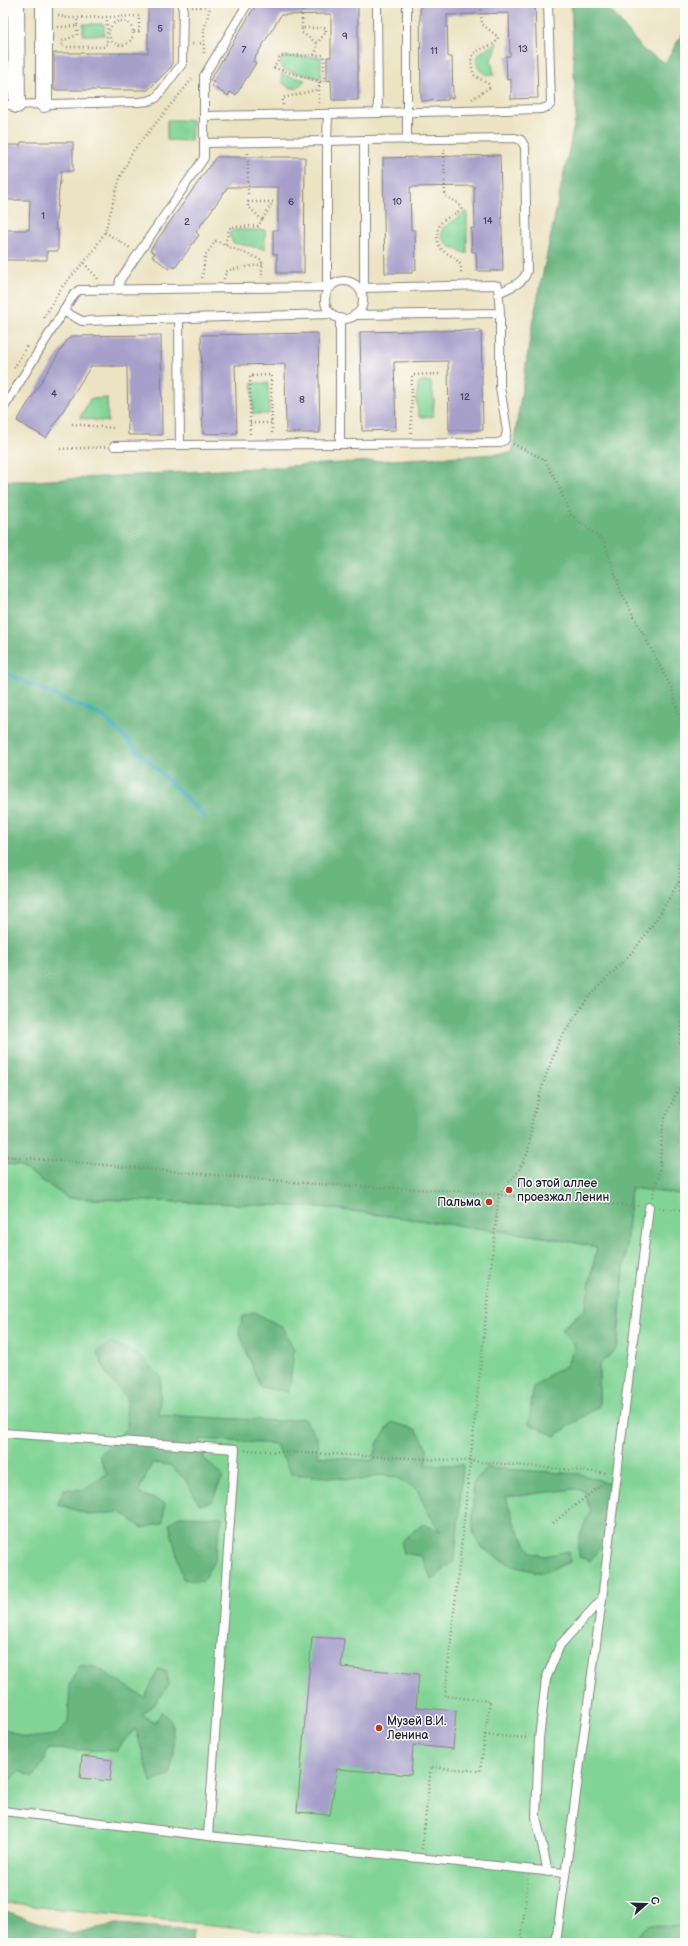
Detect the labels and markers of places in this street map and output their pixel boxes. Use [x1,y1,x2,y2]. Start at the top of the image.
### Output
place label: По этой аллее проезжал Ленин [517,1176,609,1205]
marker: По этой аллее проезжал Ленин [504,1185,514,1195]
place label: Пальма [437,1195,481,1210]
marker: Пальма [484,1197,494,1207]
place label: Музей В.И. Ленина [386,1714,446,1743]
marker: Музей В.И. Ленина [374,1723,384,1733]

